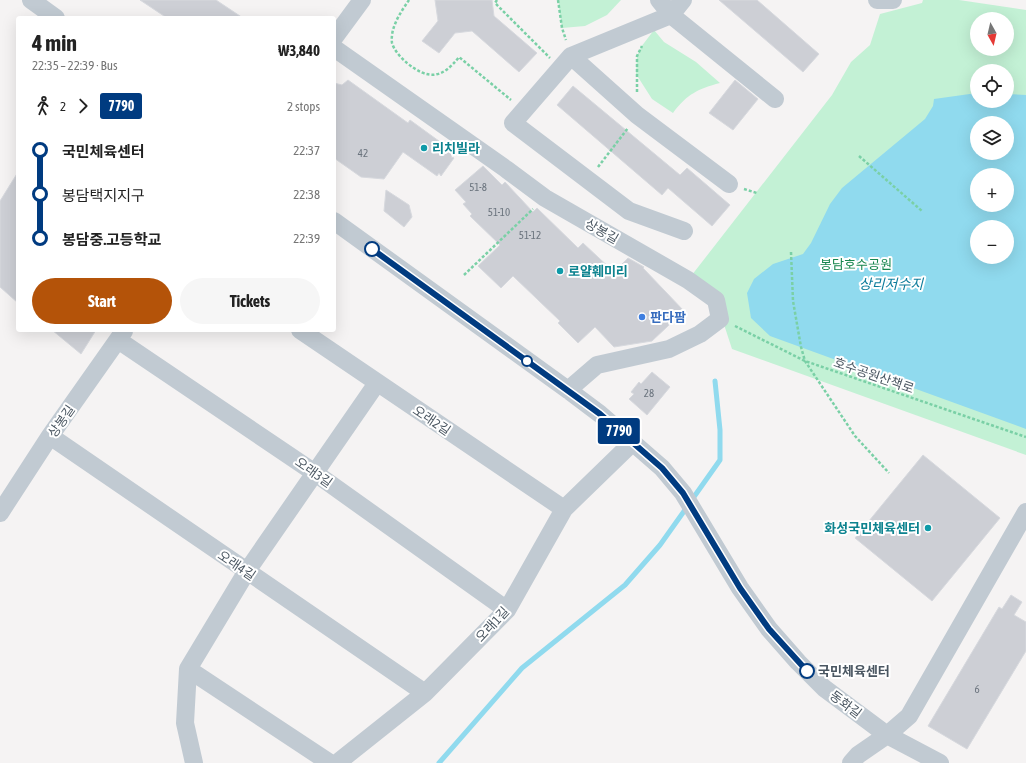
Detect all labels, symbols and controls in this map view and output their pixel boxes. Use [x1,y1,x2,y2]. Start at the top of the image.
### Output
north arrow [970,12,1014,56]
map controls [970,12,1014,264]
text: 4 min [32,30,77,56]
text: ₩3,840 [278,42,320,59]
text: 22:35 – 22:39 · Bus [32,58,118,73]
button: locate [970,64,1014,108]
icon: walk [32,95,54,117]
icon: forward [72,95,94,117]
text: 7790 [108,98,134,114]
text: 2 [60,99,66,114]
text: 2 stops [287,99,320,114]
button: layers [970,116,1014,160]
place label: 리치빌라 [432,141,480,156]
text: 국민체육센터 [62,143,145,160]
text: 22:37 [293,143,320,158]
marker: 리치빌라 [419,143,429,153]
house number: 42 [358,147,368,159]
button: + [970,168,1014,212]
house number: 51-8 [469,181,487,193]
text: 봉담택지지구 [62,187,145,204]
text: 22:38 [293,187,320,202]
house number: 51-10 [488,206,510,218]
street label: 상봉길 [582,216,621,247]
button: − [970,220,1014,264]
house number: 51-12 [519,229,541,241]
text: 봉담중.고등학교 [62,231,161,248]
text: 22:39 [293,231,320,246]
unlabelled marker [364,241,380,257]
park label: 봉담호수공원 [820,257,892,272]
place label: 로얄훼미리 [568,264,628,279]
marker: 로얄훼미리 [555,266,565,276]
water label: 상리저수지 [859,276,924,292]
button: Start [32,278,172,324]
button: Tickets [180,278,320,324]
place label: 판다팜 [650,310,686,325]
marker: 판다팜 [637,312,647,322]
unlabelled marker [521,355,533,367]
street label: 호수공원산책로 [832,355,916,396]
house number: 28 [644,387,654,399]
street label: 상봉길 [45,402,78,440]
street label: 오래2길 [410,402,453,438]
line badge: 7790 [591,418,647,444]
text: 7790 [606,423,632,439]
street label: 오래3길 [292,454,335,491]
place label: 화성국민체육센터 [824,521,920,536]
marker: 화성국민체육센터 [923,523,933,533]
street label: 오래4길 [215,547,258,583]
street label: 오래1길 [473,604,512,645]
marker: 국민체육센터 [799,663,815,679]
place label: 국민체육센터 [818,664,890,679]
house number: 6 [974,683,980,695]
street label: 동화길 [827,688,865,721]

